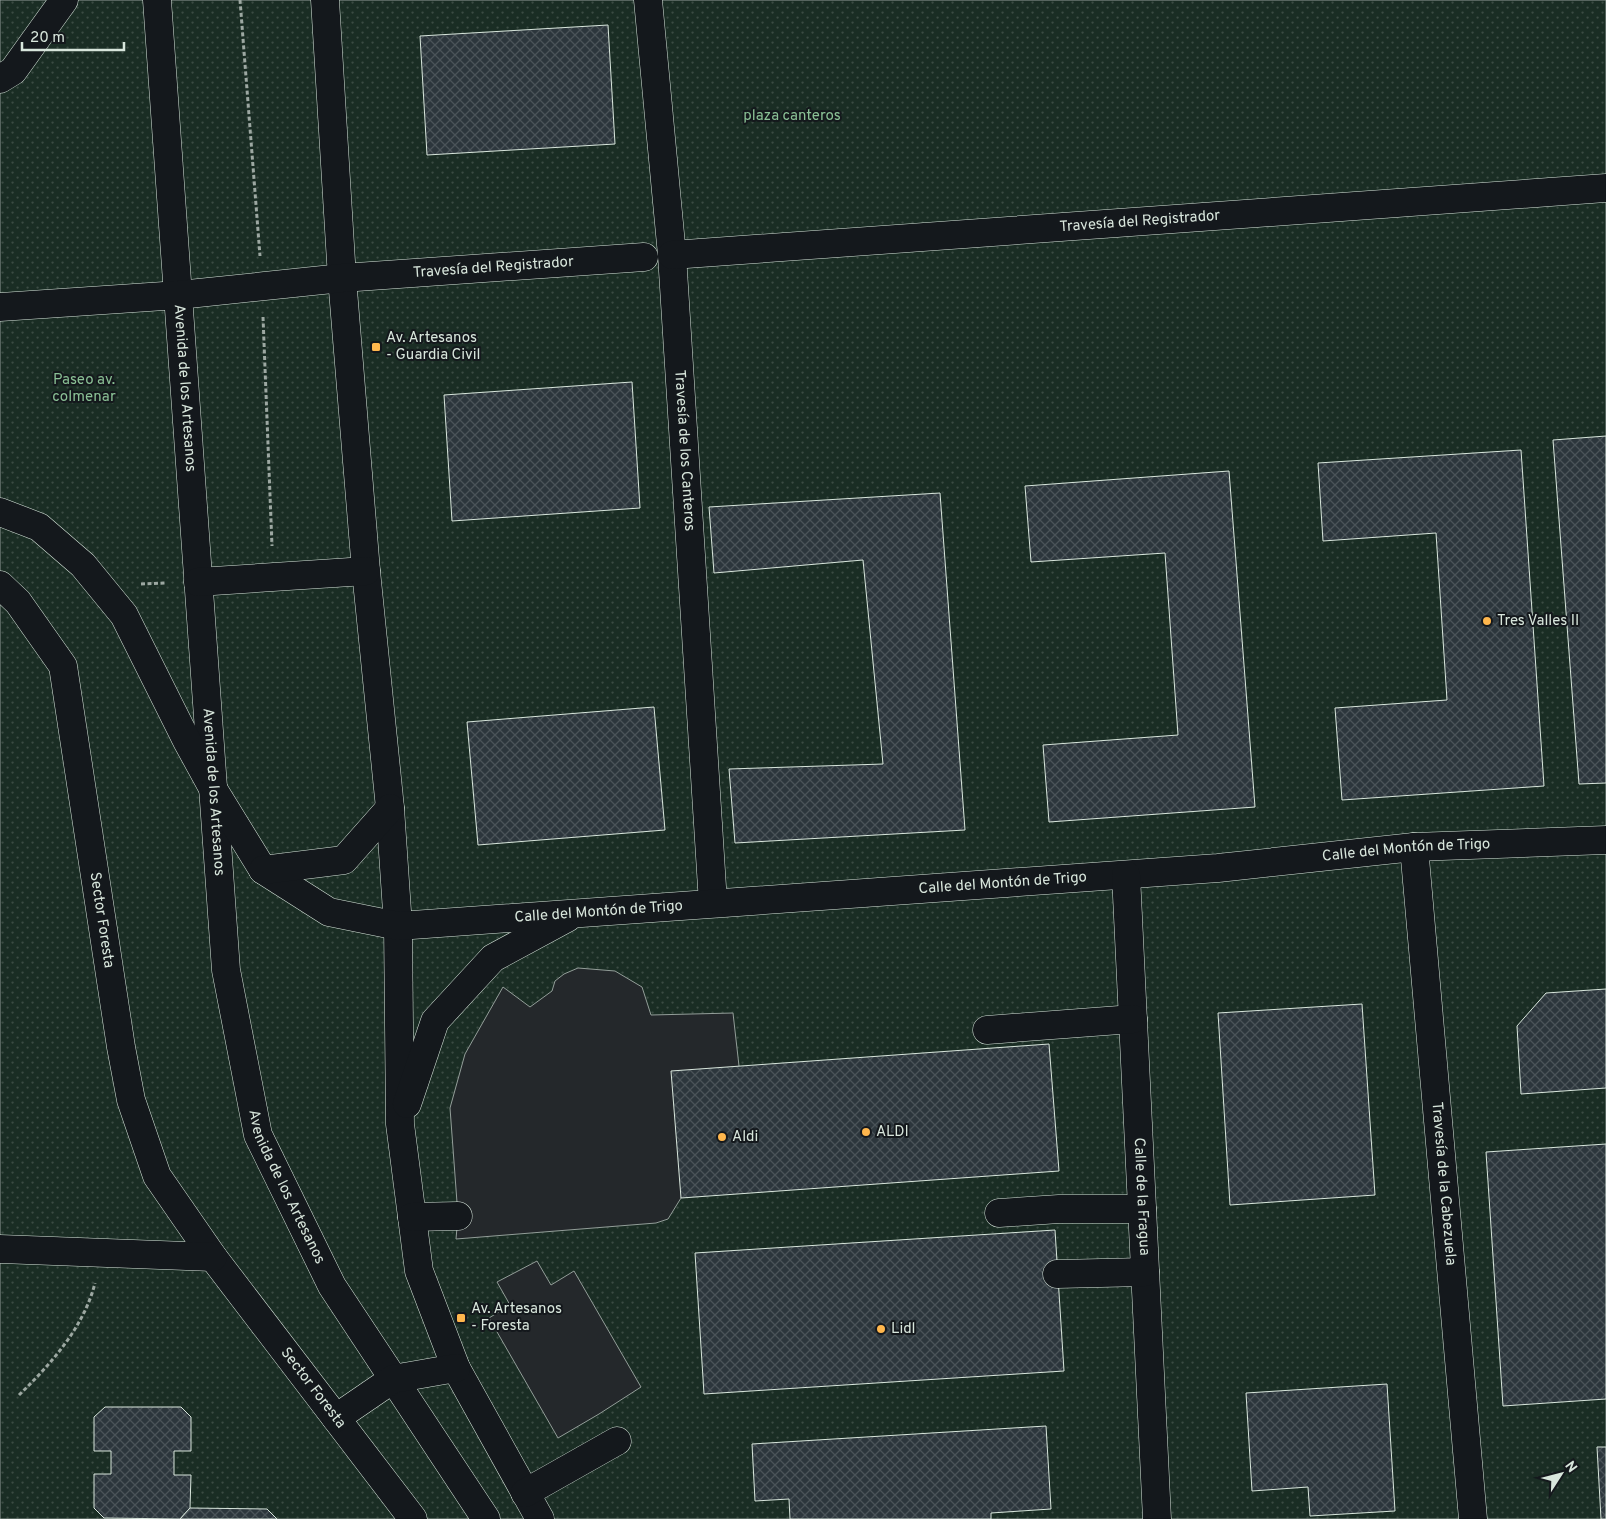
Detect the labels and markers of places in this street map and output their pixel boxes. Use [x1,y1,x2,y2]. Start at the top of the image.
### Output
place label: Av. Artesanos - Guardia Civil [386,329,481,365]
marker: Av. Artesanos - Guardia Civil [370,341,382,353]
place label: Tres Valles II [1497,612,1579,631]
marker: Tres Valles II [1481,615,1493,627]
place label: ALDI [876,1123,909,1142]
marker: ALDI [860,1126,872,1138]
place label: Aldi [732,1128,758,1147]
marker: Aldi [716,1131,728,1143]
place label: Av. Artesanos - Foresta [471,1300,562,1336]
marker: Av. Artesanos - Foresta [455,1312,467,1324]
place label: Lidl [891,1320,916,1339]
marker: Lidl [875,1323,887,1335]

